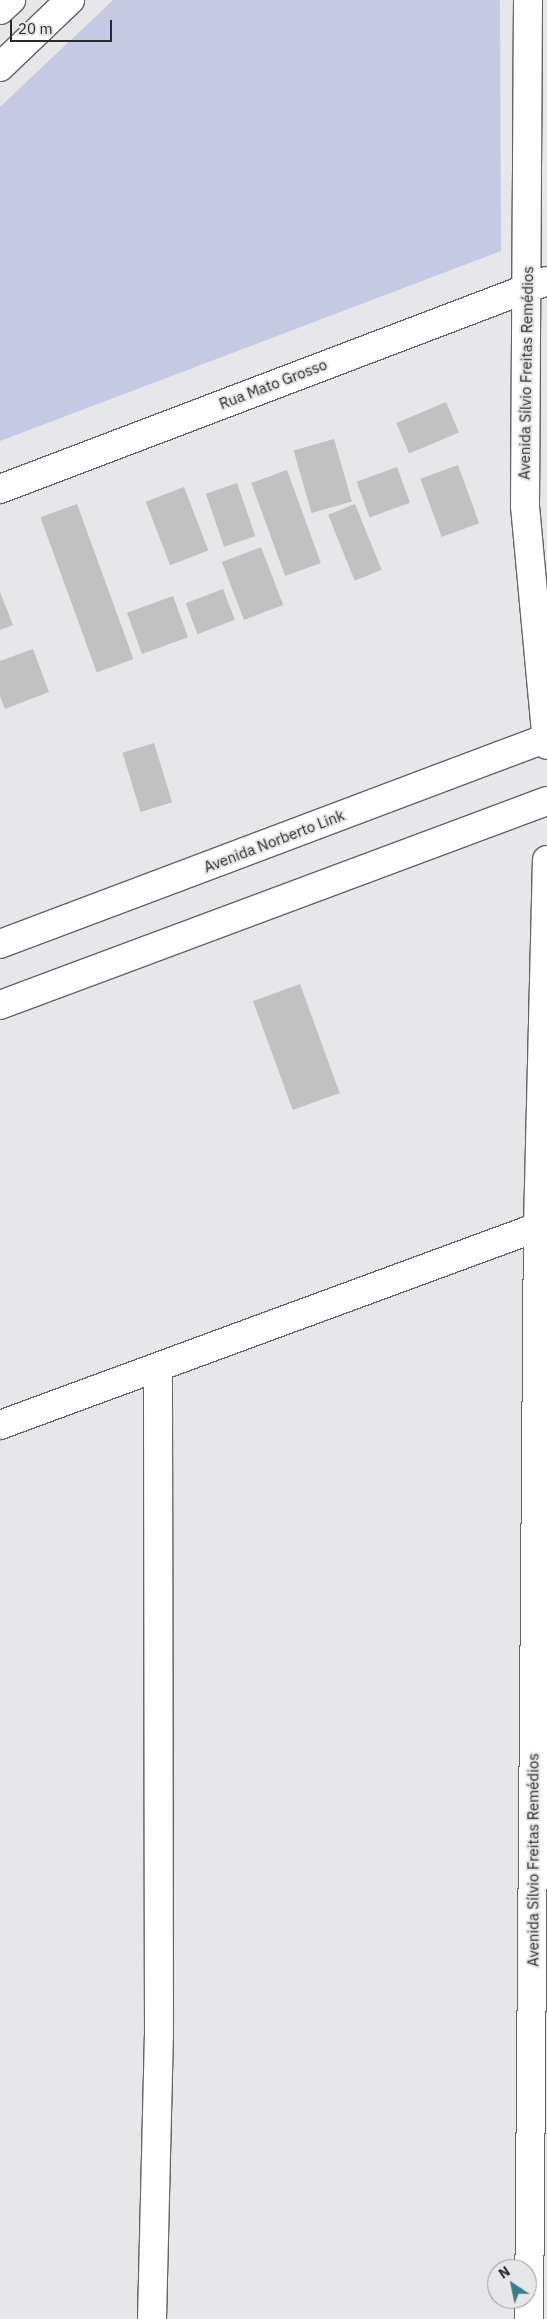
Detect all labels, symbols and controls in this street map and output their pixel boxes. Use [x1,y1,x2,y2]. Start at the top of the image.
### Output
scale bar [12,10,115,42]
text: 20 m [18,19,53,38]
street label: Avenida Sílvio Freitas Remédios [515,266,537,480]
street label: Rua Mato Grosso [216,355,330,413]
street label: Avenida Norberto Link [201,806,347,876]
street label: Avenida Sílvio Freitas Remédios [524,1753,542,1967]
north arrow [487,2259,537,2309]
text: N [495,2262,513,2283]

